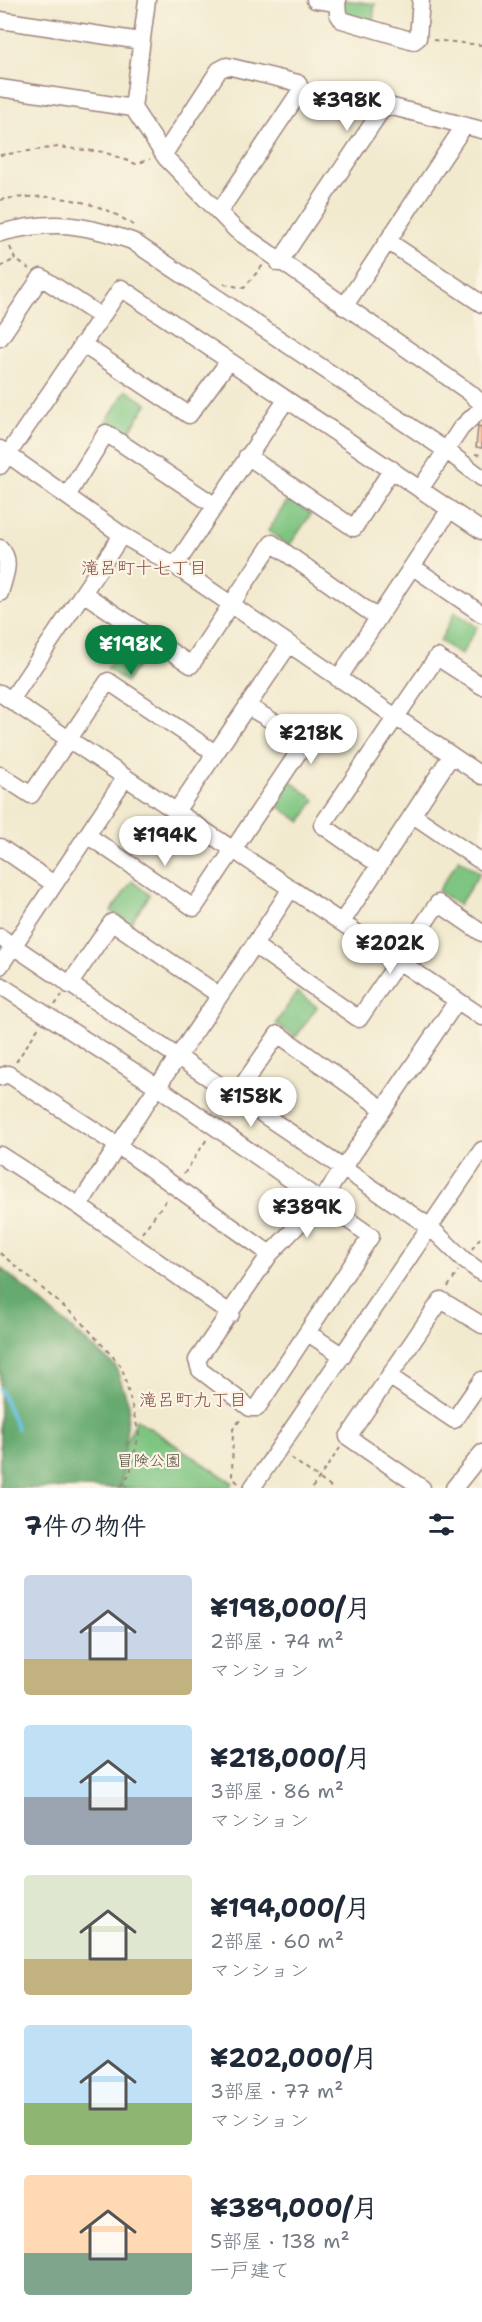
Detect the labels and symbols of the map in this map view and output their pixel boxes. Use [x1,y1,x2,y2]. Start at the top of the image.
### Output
pin: ¥398K [305,81,389,132]
district label: 滝呂町十七丁目 [81,556,207,580]
pin: ¥198K [89,625,173,676]
pin: ¥218K [269,714,353,765]
pin: ¥194K [123,816,207,867]
pin: ¥202K [348,924,432,975]
pin: ¥158K [209,1077,293,1128]
pin: ¥389K [265,1188,349,1239]
district label: 滝呂町九丁目 [139,1388,247,1412]
park label: 冒険公園 [117,1450,181,1471]

